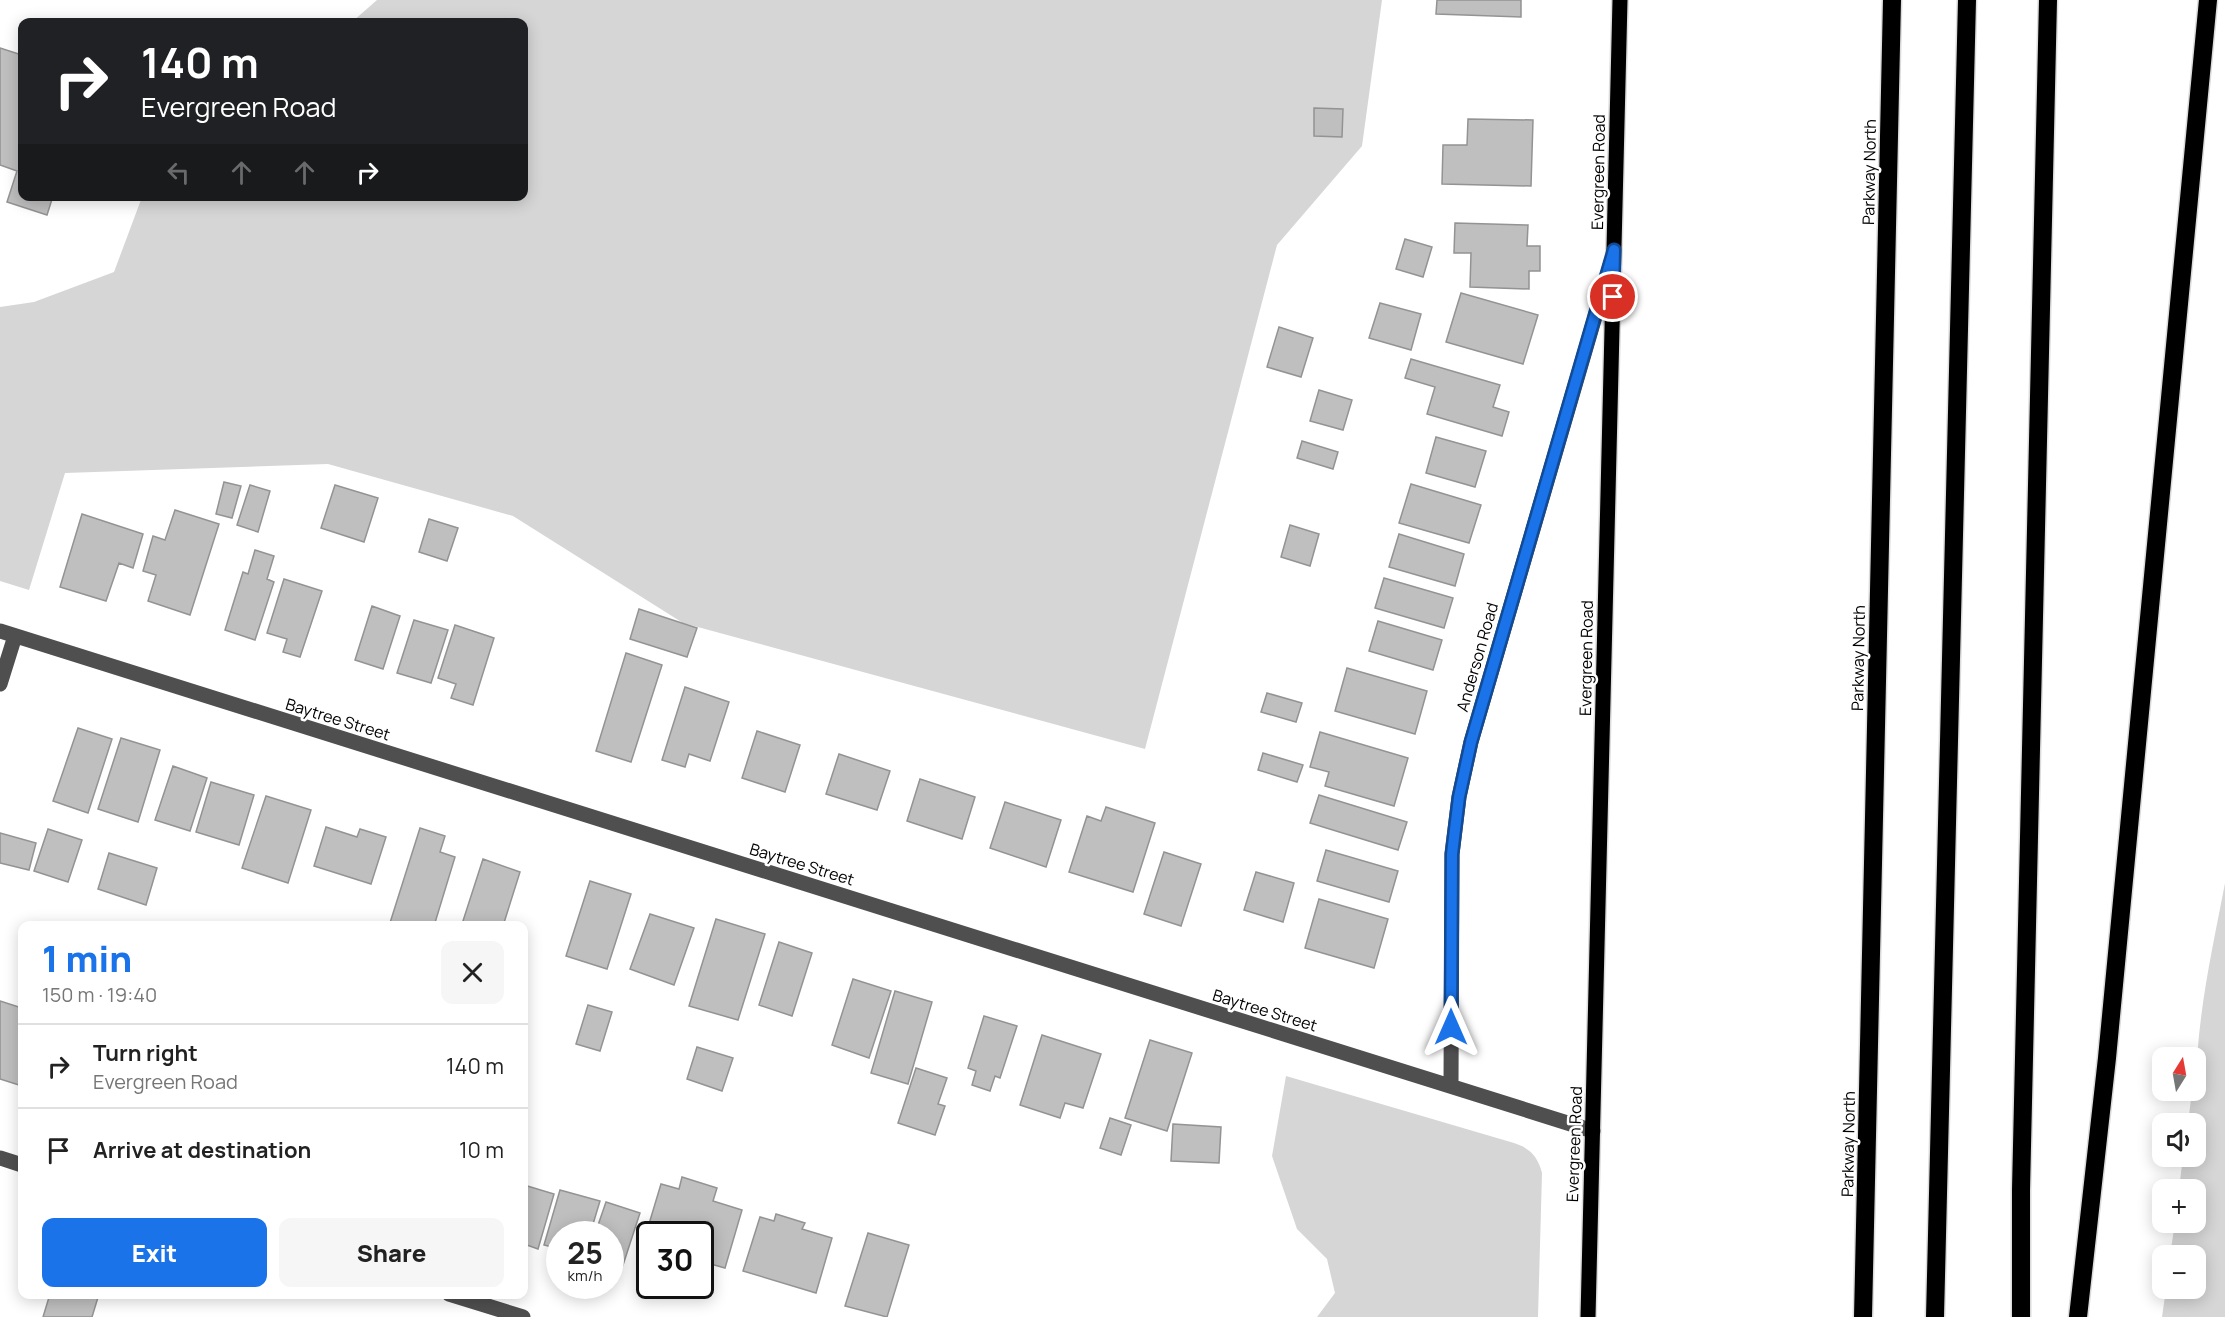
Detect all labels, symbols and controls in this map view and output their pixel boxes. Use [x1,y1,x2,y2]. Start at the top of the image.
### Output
text: 140 m [141,33,259,91]
icon: right [42,42,120,120]
text: Evergreen Road [141,88,337,125]
street label: Evergreen Road [1586,114,1610,230]
street label: Parkway North [1857,119,1881,225]
icon: left [162,156,195,189]
icon: ahead [225,156,258,189]
icon: ahead [288,156,321,189]
icon: right [351,156,384,189]
pin [1587,271,1638,322]
icon: arrive [1596,280,1629,313]
street label: Anderson Road [1451,600,1503,714]
street label: Evergreen Road [1574,600,1598,716]
street label: Parkway North [1846,605,1870,711]
street label: Baytree Street [283,693,393,745]
street label: Baytree Street [747,838,857,890]
text: 1 min [42,934,132,983]
button: close [441,941,504,1004]
text: 150 m · 19:40 [42,981,157,1008]
street label: Baytree Street [1210,984,1320,1036]
position arrow [1419,995,1483,1059]
text: Turn right [93,1038,198,1068]
north arrow [2152,1047,2206,1101]
map controls [2152,1047,2206,1299]
icon: right [42,1050,75,1083]
text: 140 m [446,1051,504,1081]
text: Evergreen Road [93,1068,238,1095]
street label: Evergreen Road [1561,1086,1587,1202]
street label: Parkway North [1836,1091,1860,1197]
button: sound [2152,1113,2206,1167]
icon: arrive [42,1134,75,1167]
text: Arrive at destination [93,1135,311,1165]
text: 10 m [459,1135,504,1165]
button: + [2152,1179,2206,1233]
button: Exit [42,1218,267,1287]
button: Share [279,1218,504,1287]
speed limit sign: 30 [636,1221,714,1299]
text: 25 [567,1232,603,1273]
button: − [2152,1245,2206,1299]
text: km/h [568,1265,602,1286]

